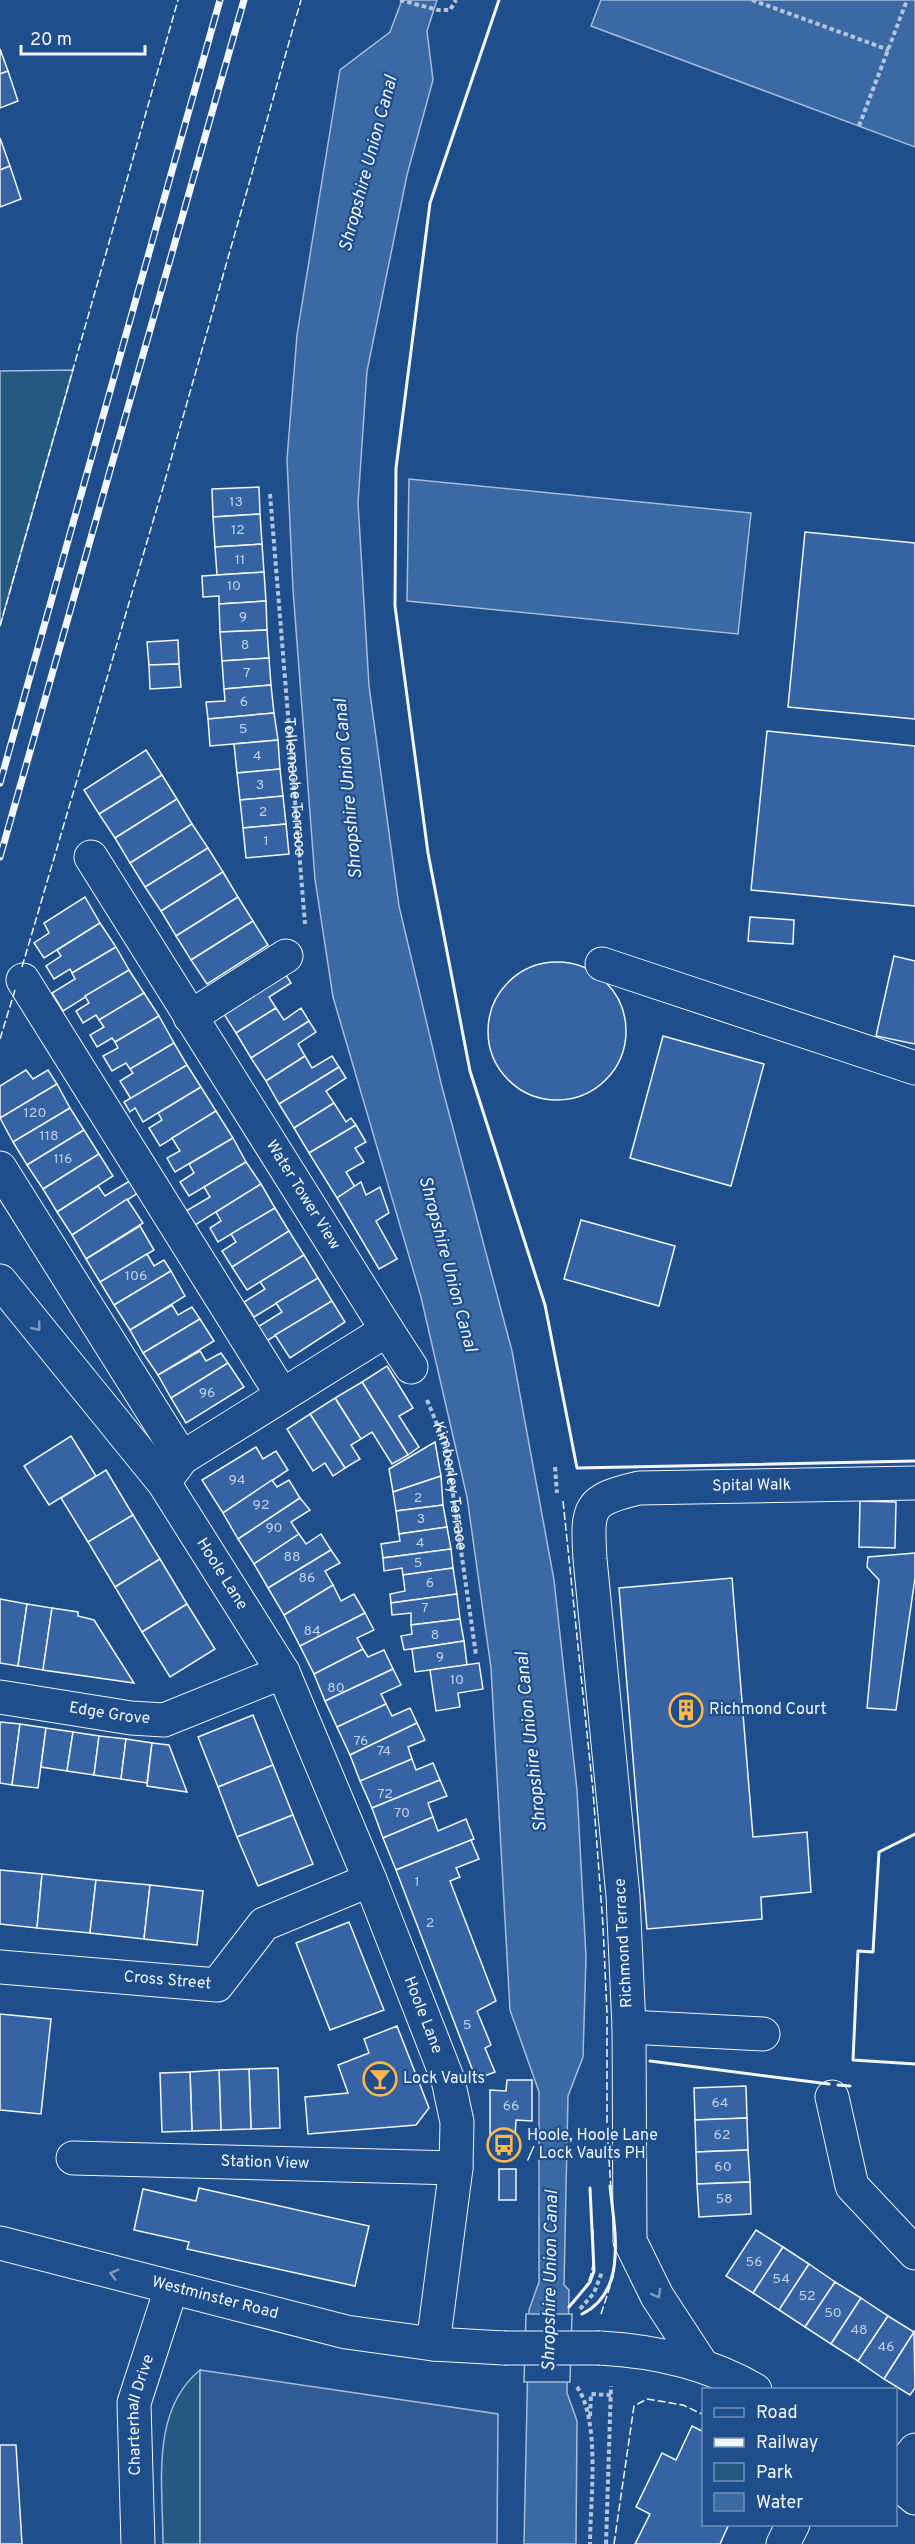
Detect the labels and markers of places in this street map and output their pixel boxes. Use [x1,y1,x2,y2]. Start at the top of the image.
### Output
building icon: Richmond Court [668,1692,704,1728]
place label: Richmond Court [709,1700,827,1720]
bar icon: Lock Vaults [362,2061,398,2097]
place label: Lock Vaults [403,2069,485,2089]
place label: Hoole, Hoole Lane / Lock Vaults PH [526,2126,658,2164]
bus stop icon: Hoole, Hoole Lane / Lock Vaults PH [486,2127,522,2163]

